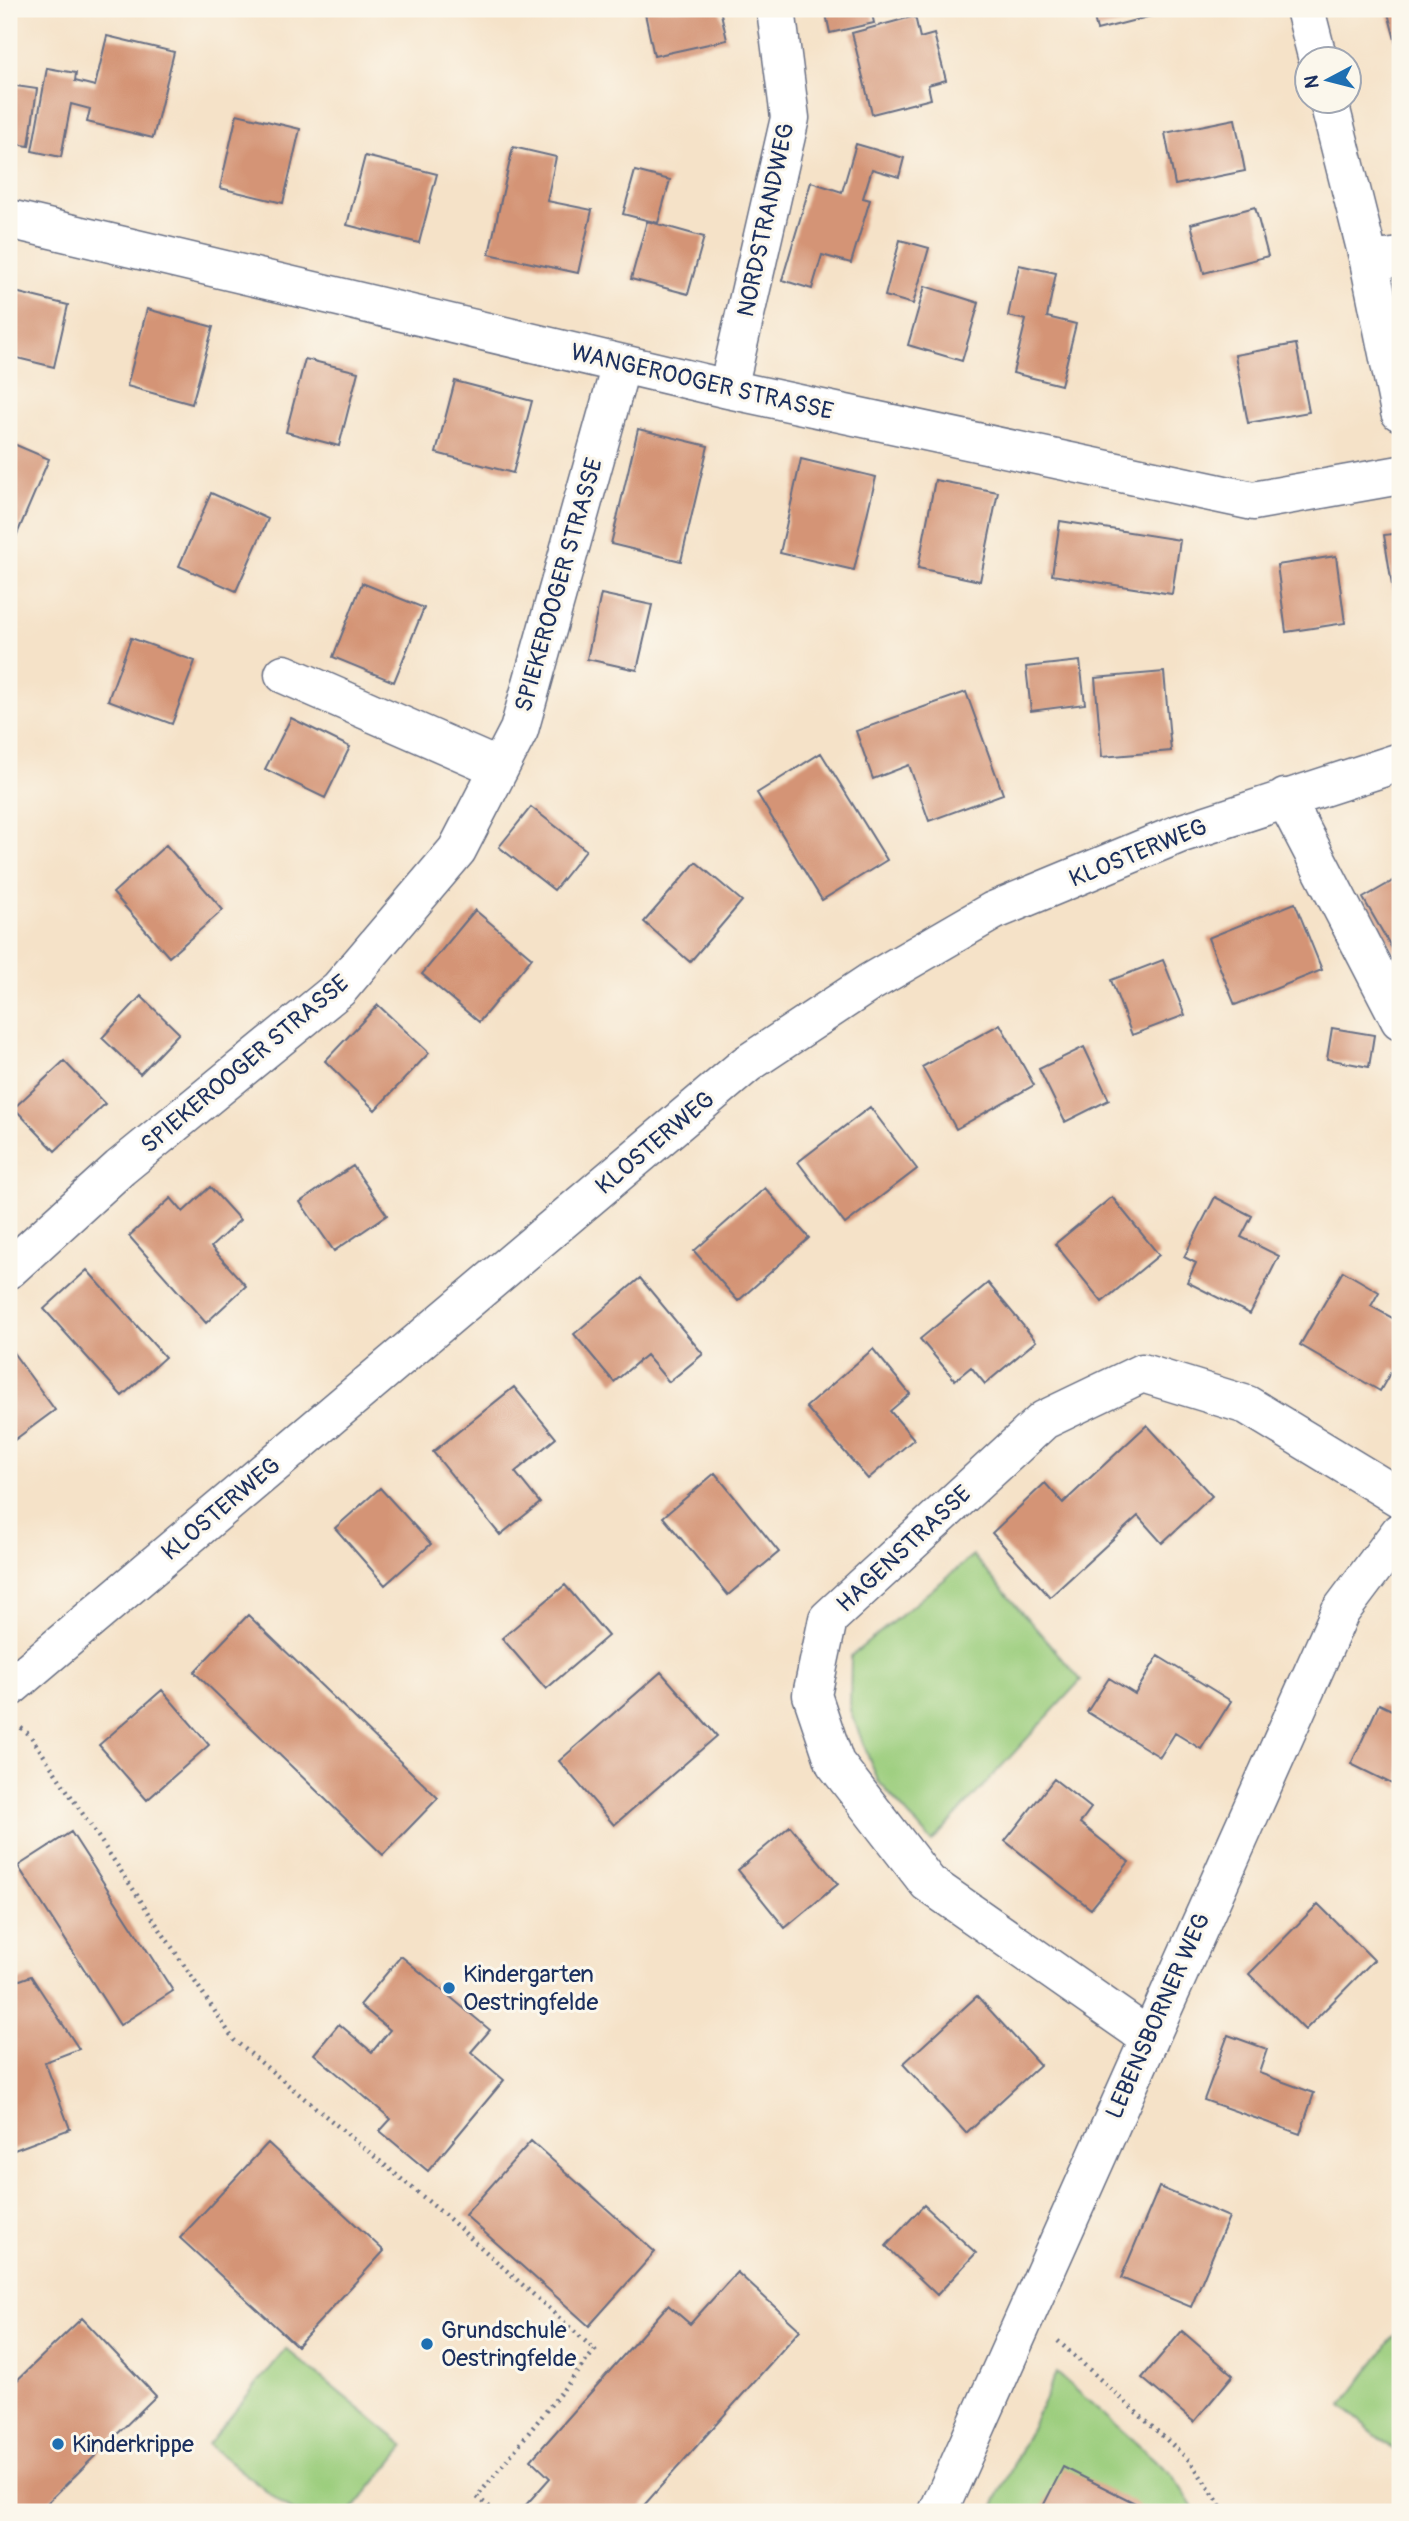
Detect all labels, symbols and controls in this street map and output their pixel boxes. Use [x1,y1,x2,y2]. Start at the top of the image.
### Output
north arrow [1294,46,1364,116]
text: N [1299,74,1325,90]
street label: NORDSTRANDWEG [731,120,801,320]
street label: WANGEROOGER STRASSE [568,338,836,426]
street label: SPIEKEROOGER STRASSE [509,455,609,715]
street label: KLOSTERWEG [1065,812,1211,894]
street label: SPIEKEROOGER STRASSE [135,969,355,1159]
street label: KLOSTERWEG [590,1085,720,1201]
street label: KLOSTERWEG [156,1451,286,1567]
street label: HAGENSTRASSE [831,1479,977,1619]
street label: LEBENSBORNER WEG [1100,1909,1216,2123]
place label: Kindergarten Oestringfelde [463,1960,599,2017]
marker: Kindergarten Oestringfelde [441,1980,457,1996]
place label: Grundschule Oestringfelde [441,2316,577,2373]
marker: Grundschule Oestringfelde [419,2336,435,2352]
place label: Kinderkrippe [72,2430,194,2459]
marker: Kinderkrippe [50,2436,66,2452]

